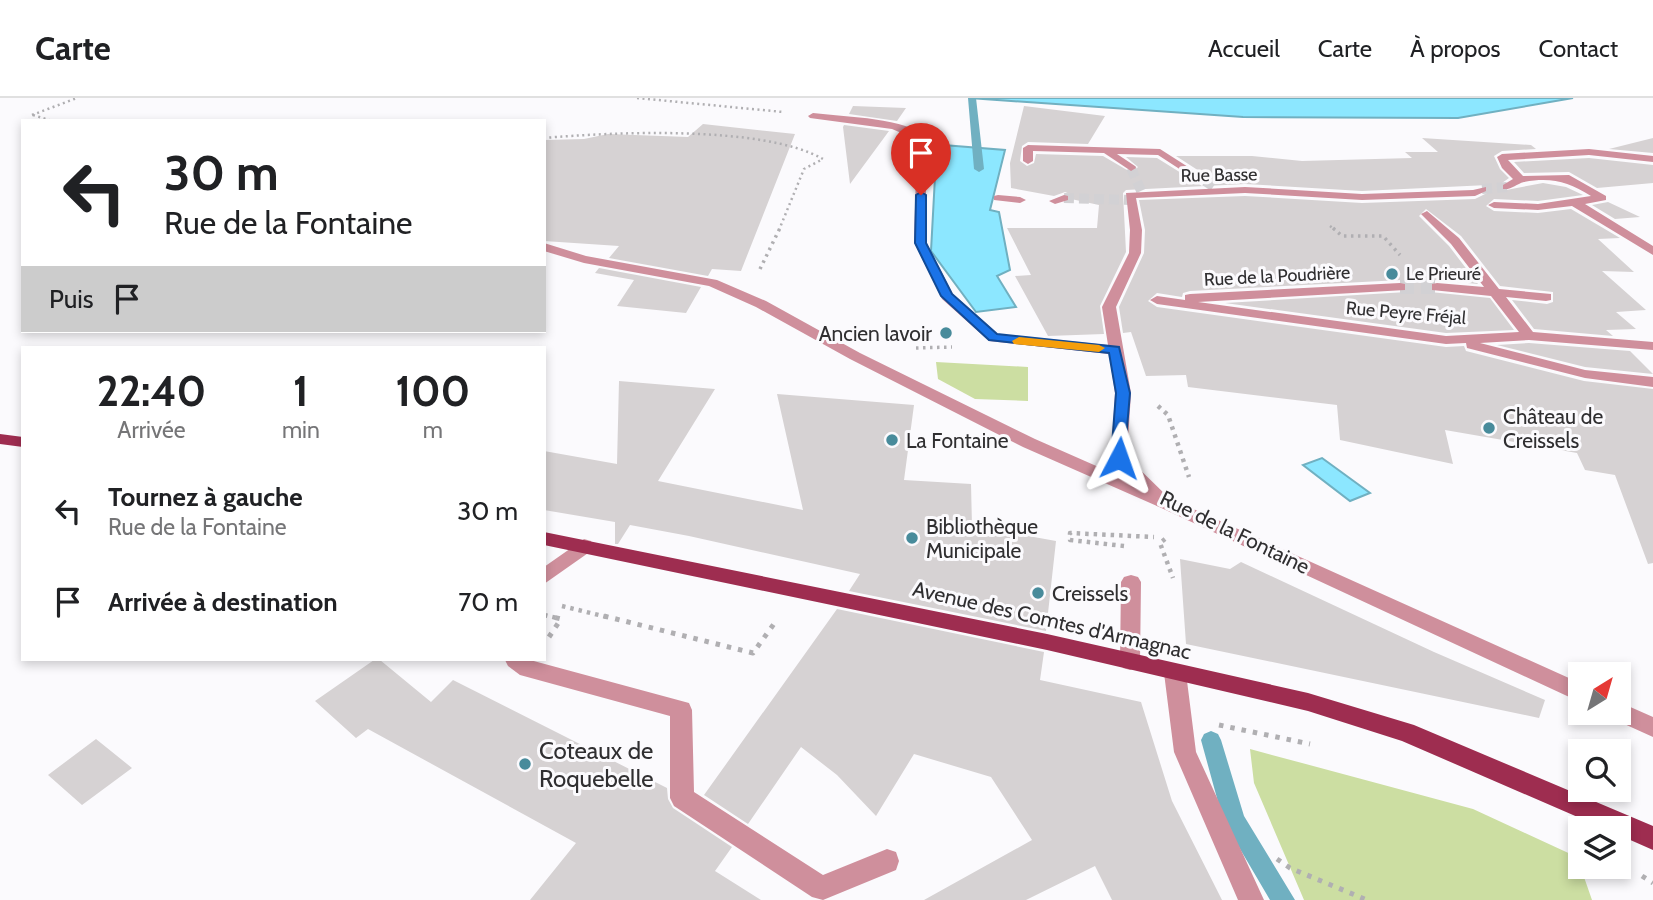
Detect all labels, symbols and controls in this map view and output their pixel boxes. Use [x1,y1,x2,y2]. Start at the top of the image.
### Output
text: Carte [35,28,111,68]
text: Accueil [1208,34,1280,63]
text: Carte [1318,34,1372,63]
text: À propos [1410,34,1501,63]
text: Contact [1539,34,1618,63]
pin [891,123,951,195]
icon: arrive [902,134,940,172]
text: 30 m [164,143,279,202]
icon: left [49,147,140,238]
street label: Rue Basse [1180,163,1258,187]
text: Rue de la Fontaine [164,203,412,242]
street label: Rue de la Poudrière [1203,261,1351,291]
place label: Le Prieuré [1406,263,1481,285]
marker: Le Prieuré [1384,266,1400,282]
icon: arrive [108,280,146,318]
text: Puis [49,283,94,315]
street label: Rue Peyre Fréjal [1345,297,1468,329]
place label: Ancien lavoir [819,321,932,346]
marker: Ancien lavoir [938,325,954,341]
text: 22:40 [97,365,206,417]
text: 1 [293,365,309,417]
text: 100 [395,365,470,417]
place label: Château de Creissels [1503,404,1603,453]
text: Arrivée [117,416,186,444]
text: min [282,416,320,444]
text: m [423,416,443,444]
marker: Château de Creissels [1481,420,1497,436]
position arrow [1082,421,1156,495]
place label: La Fontaine [906,428,1009,453]
marker: La Fontaine [884,432,900,448]
text: Tournez à gauche [108,481,303,513]
street label: Rue de la Fontaine [1156,485,1314,579]
icon: left [49,492,87,530]
text: 30 m [457,495,518,527]
text: Rue de la Fontaine [108,513,287,541]
place label: Bibliothèque Municipale [926,514,1038,563]
marker: Bibliothèque Municipale [904,530,920,546]
street label: Avenue des Comtes d'Armagnac [910,576,1194,664]
place label: Creissels [1052,581,1128,606]
icon: arrive [49,583,87,621]
marker: Creissels [1030,585,1046,601]
text: Arrivée à destination [108,586,338,618]
text: 70 m [458,586,518,618]
north arrow [1568,662,1631,724]
map controls [1568,662,1631,879]
place label: Coteaux de Roquebelle [539,736,654,793]
button: search [1568,739,1631,802]
marker: Coteaux de Roquebelle [517,756,533,772]
button: layers [1568,816,1631,879]

